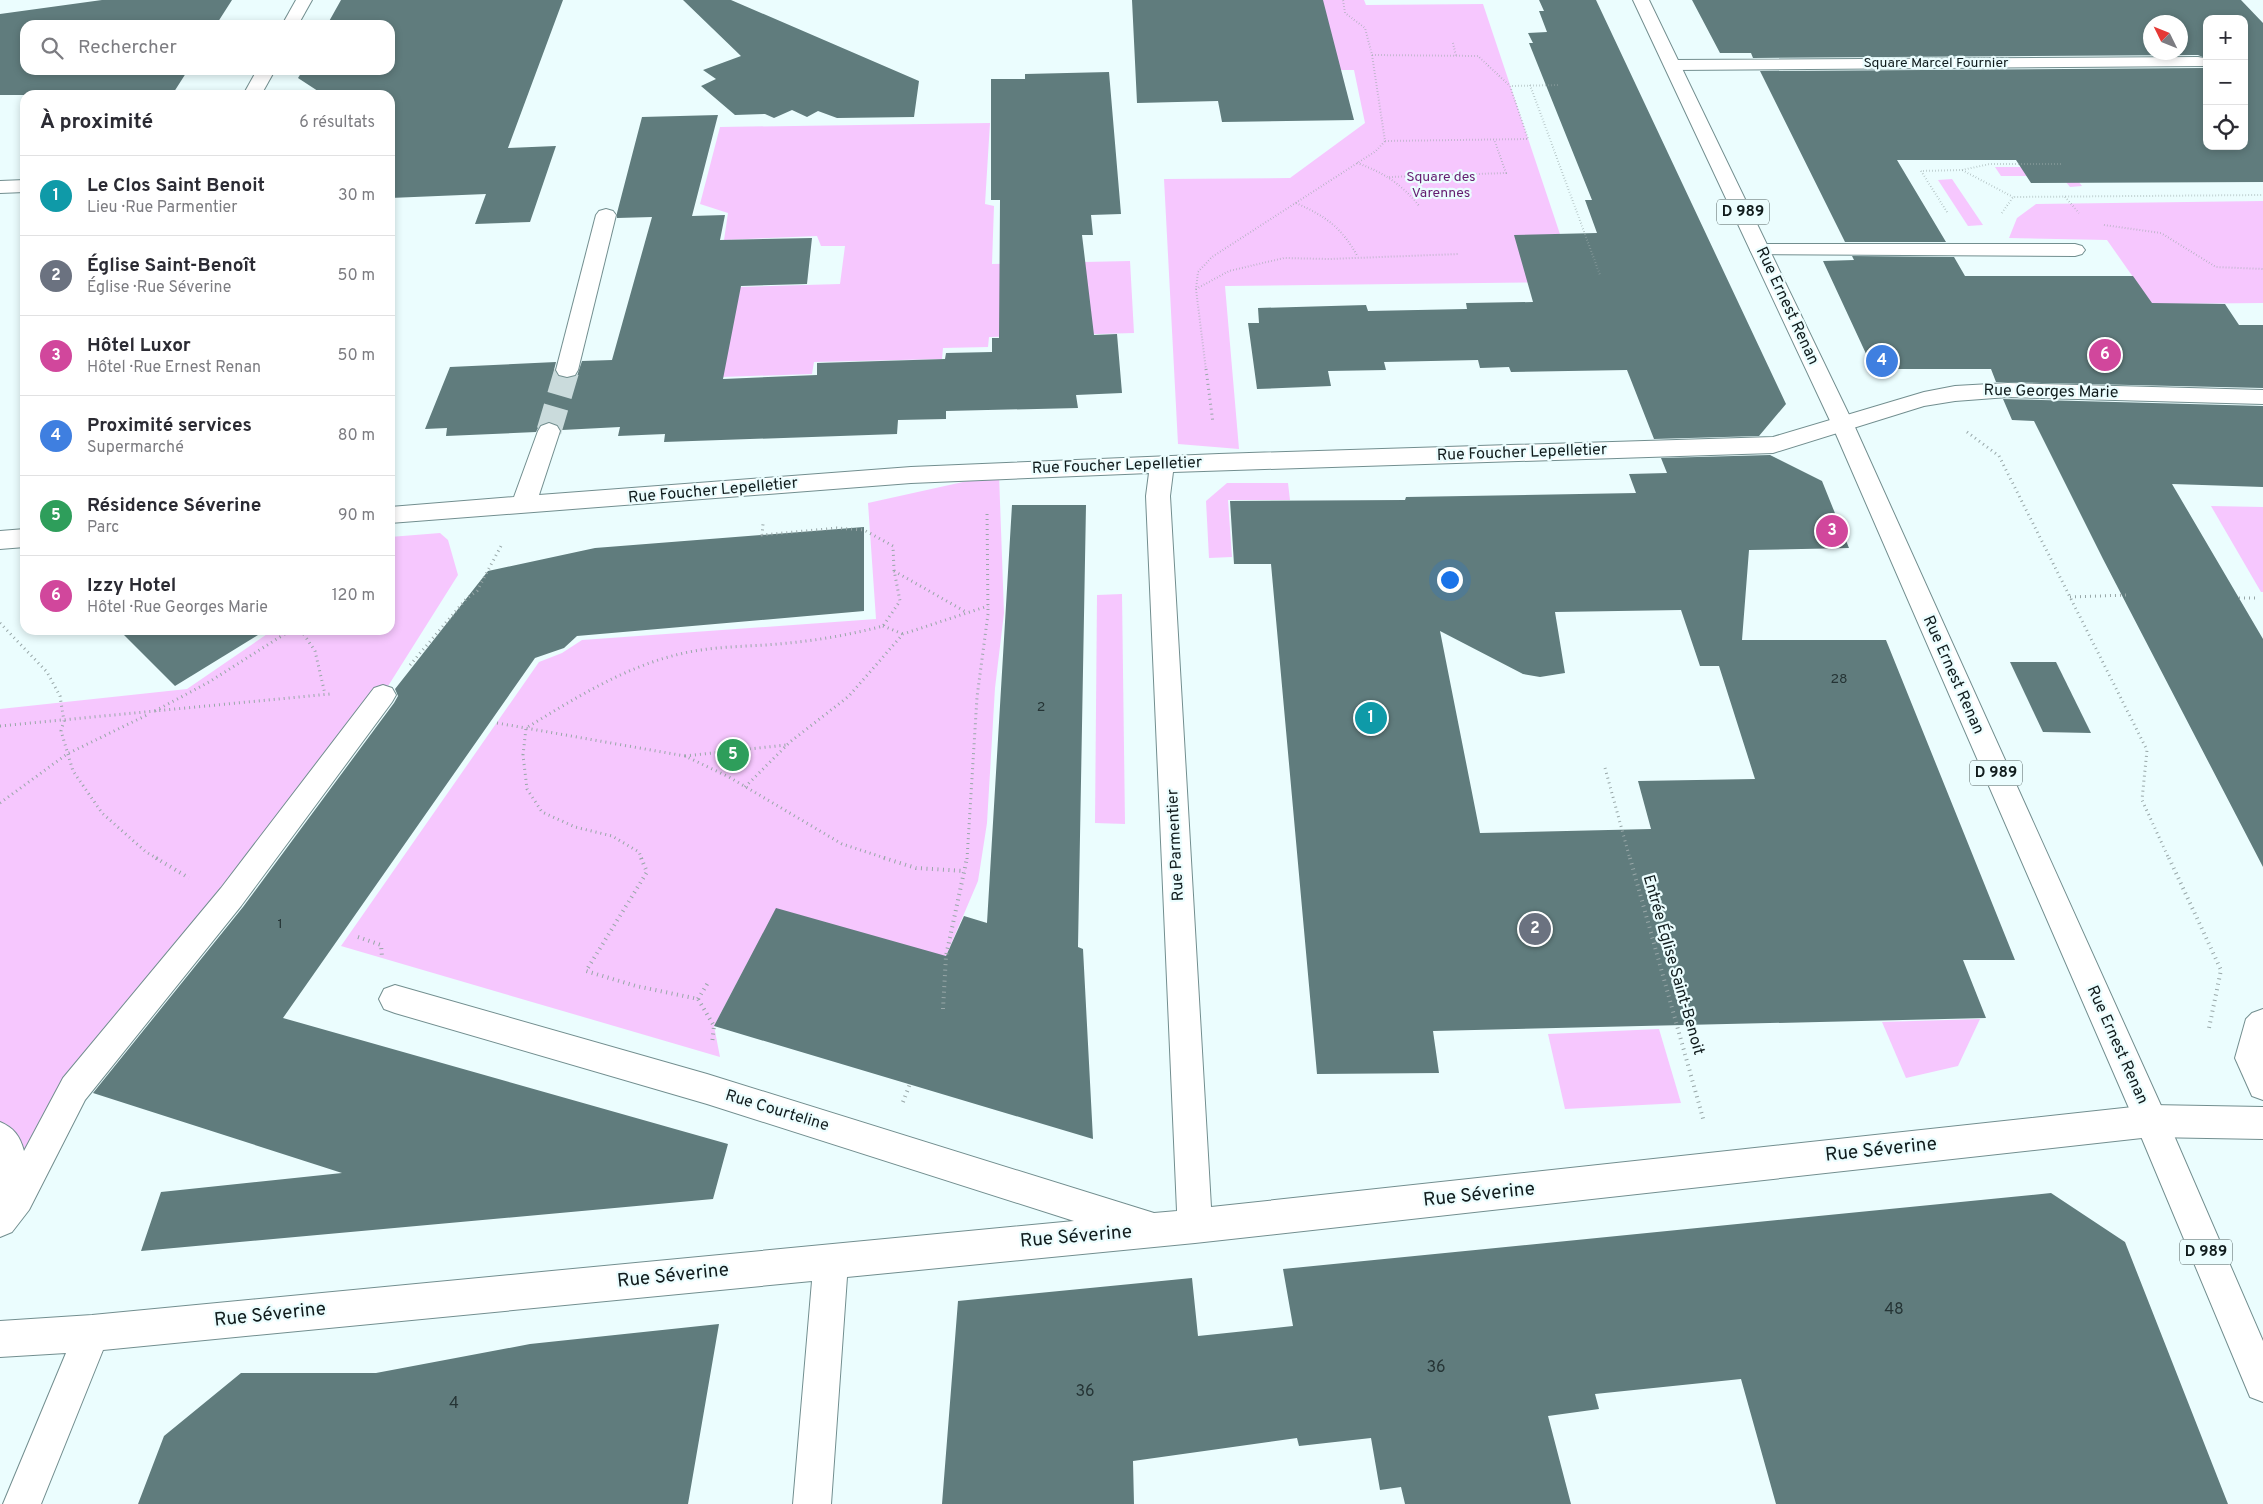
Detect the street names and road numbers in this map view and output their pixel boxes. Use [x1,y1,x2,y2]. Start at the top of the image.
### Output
street label: Square Marcel Fournier [1863,55,2009,72]
road number: D 989 [1717,200,1769,224]
street label: Rue Ernest Renan [1751,244,1823,368]
street label: Rue Georges Marie [1983,381,2119,403]
street label: Rue Foucher Lepelletier [1436,440,1608,466]
street label: Rue Foucher Lepelletier [1031,453,1203,479]
street label: Rue Foucher Lepelletier [627,474,799,508]
street label: Rue Ernest Renan [1918,613,1988,737]
road number: D 989 [1970,760,2022,786]
street label: Rue Parmentier [1163,788,1189,902]
street label: Entrée Église Saint-Benoit [1638,872,1710,1057]
street label: Rue Ernest Renan [2082,983,2152,1107]
street label: Rue Courteline [723,1086,831,1136]
street label: Rue Séverine [1824,1132,1938,1168]
street label: Rue Séverine [1422,1177,1536,1213]
street label: Rue Séverine [1019,1220,1133,1254]
road number: D 989 [2180,1240,2232,1264]
street label: Rue Séverine [616,1258,730,1294]
street label: Rue Séverine [213,1297,327,1333]

